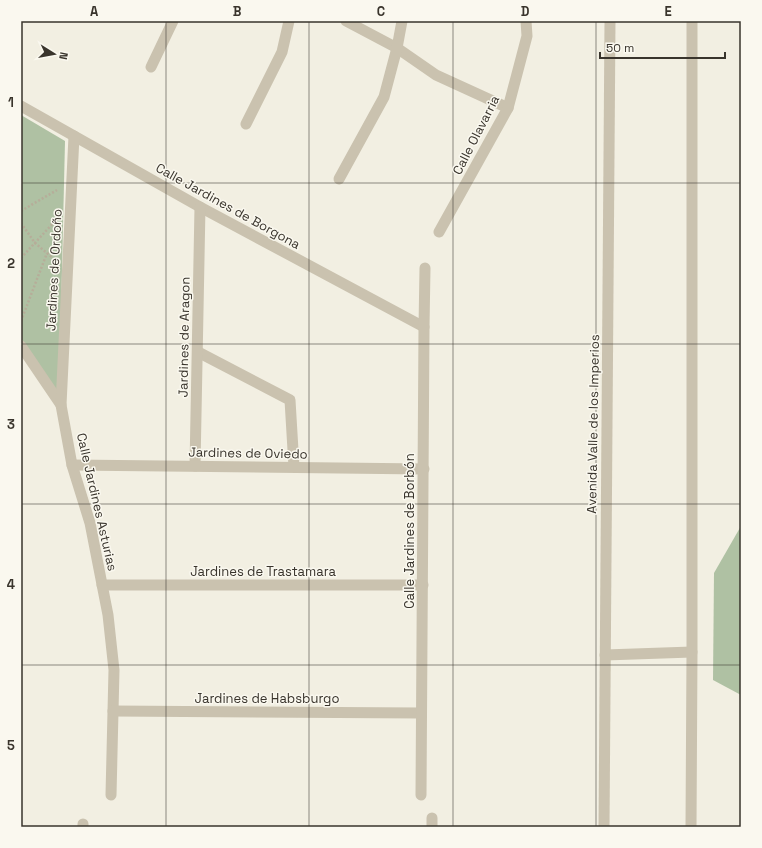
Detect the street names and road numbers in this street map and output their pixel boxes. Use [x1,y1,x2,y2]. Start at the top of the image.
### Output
street label: Calle Olavarria [449,92,504,178]
street label: Calle Jardines de Borgona [153,159,304,253]
street label: Jardines de Ordoño [42,209,66,331]
street label: Jardines de Aragon [174,277,194,397]
street label: Avenida Valle de los Imperios [583,334,603,514]
street label: Calle Jardines Asturias [73,431,121,573]
street label: Jardines de Oviedo [188,443,308,463]
street label: Calle Jardines de Borbón [401,453,418,609]
street label: Jardines de Trastamara [190,563,336,580]
street label: Jardines de Habsburgo [195,690,339,707]

